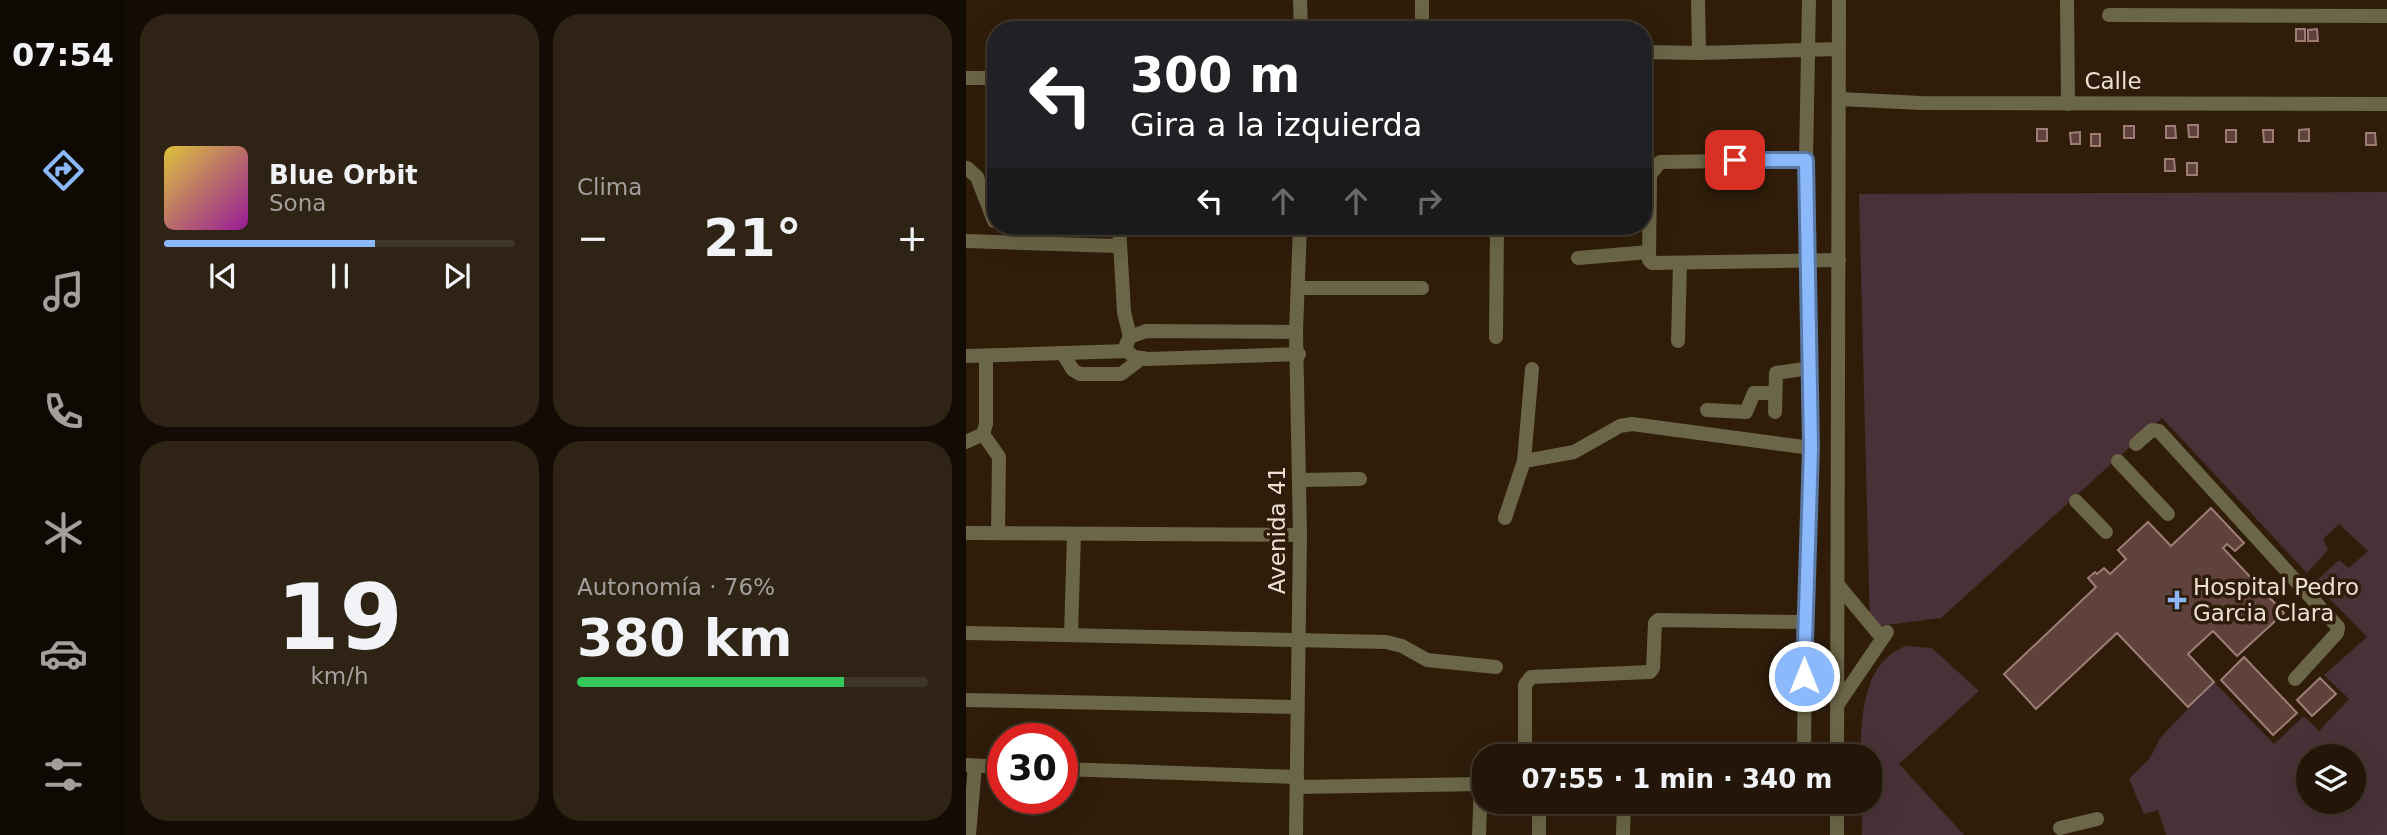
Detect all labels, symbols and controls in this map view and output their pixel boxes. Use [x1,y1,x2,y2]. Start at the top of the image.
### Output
text: 07:54 [12,36,114,74]
text: 300 m [1130,47,1300,104]
icon: left [1015,49,1106,140]
street label: Calle [2084,68,2142,94]
text: Gira a la izquierda [1130,106,1422,144]
pin [1705,130,1765,190]
icon: arrive [1716,141,1754,179]
icon: directions [39,146,88,195]
text: Blue Orbit [269,160,418,190]
text: Clima [577,174,642,200]
icon: left [1191,182,1229,220]
icon: ahead [1264,182,1302,220]
icon: ahead [1337,182,1375,220]
icon: right [1410,182,1448,220]
text: Sona [269,190,326,216]
text: 21° [703,208,802,268]
text: − [577,216,609,260]
text: + [896,216,928,260]
icon: previous [204,257,242,295]
icon: pause [321,257,359,295]
icon: next [438,257,476,295]
icon: music [39,267,88,316]
icon: phone [39,387,88,436]
street label: Avenida 41 [1264,466,1290,594]
icon: climate [39,508,88,557]
text: 19 [276,565,403,670]
text: Autonomía · 76% [577,574,775,600]
place label: Hospital Pedro Garcia Clara [2193,574,2359,626]
marker: Hospital Pedro Garcia Clara [2167,590,2187,610]
text: 380 km [577,608,792,668]
icon: car [39,629,88,678]
position arrow [1767,639,1841,713]
text: km/h [310,663,369,689]
speed limit sign: 30 [987,723,1078,814]
map controls [2296,744,2366,814]
button: layers [2296,744,2366,814]
icon: filters [39,750,88,799]
text: 07:55 · 1 min · 340 m [1522,764,1832,794]

